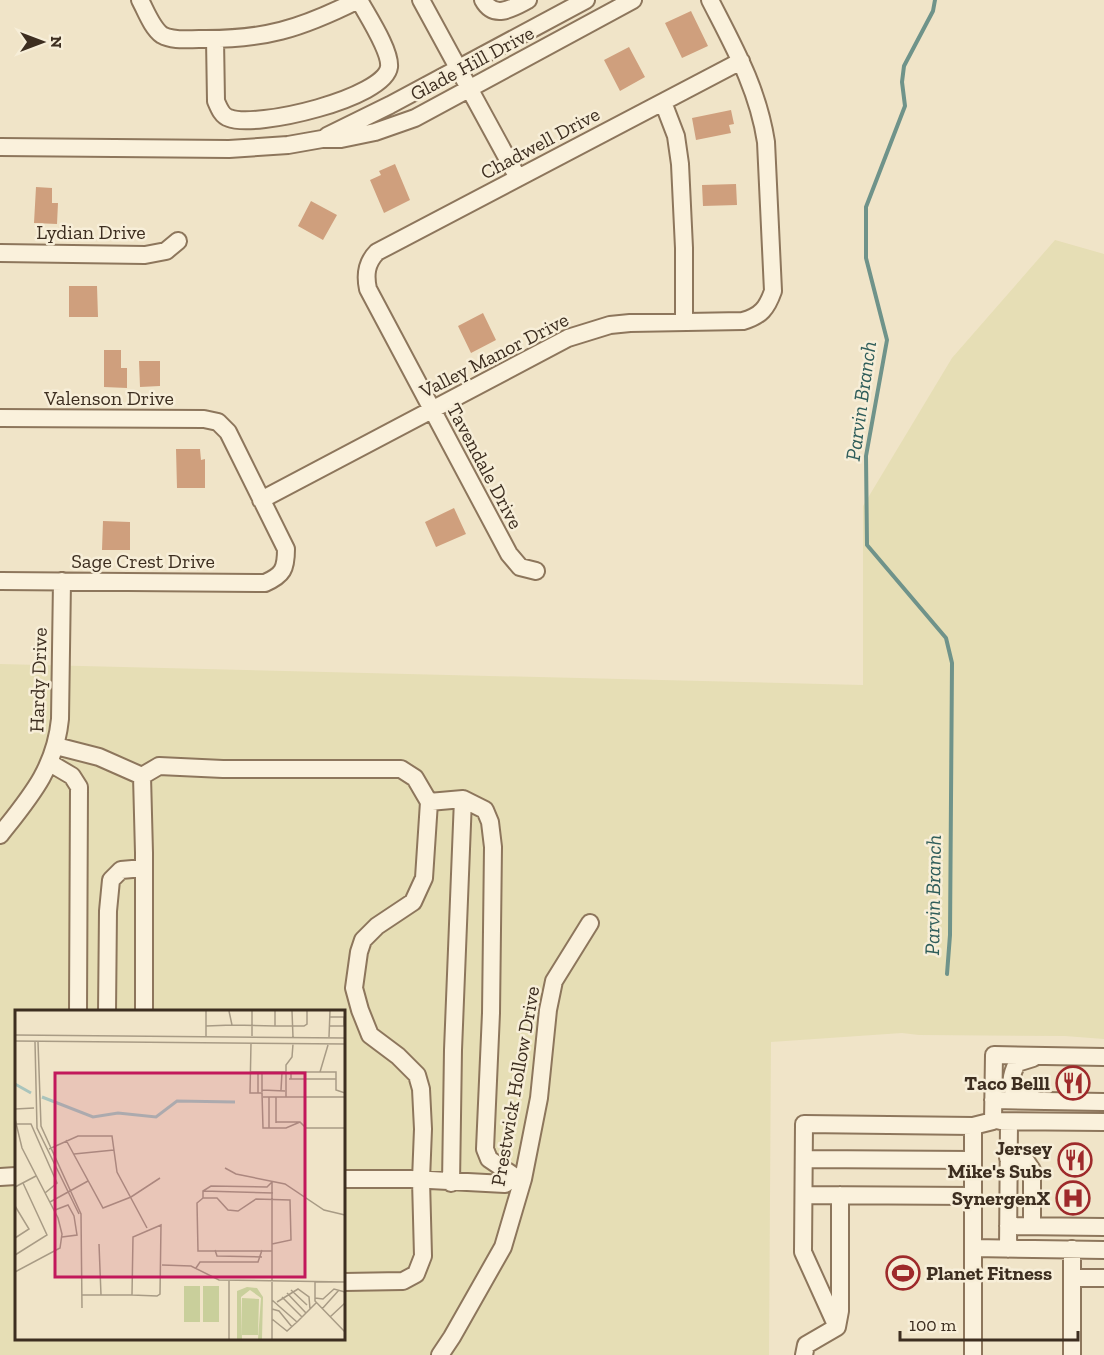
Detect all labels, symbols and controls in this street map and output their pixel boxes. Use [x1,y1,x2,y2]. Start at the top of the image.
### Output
north arrow [12,12,72,72]
street label: Glade Hill Drive [406,20,538,106]
text: N [47,36,66,48]
street label: Chadwell Drive [476,102,604,184]
street label: Lydian Drive [36,220,146,244]
street label: Valley Manor Drive [415,307,572,403]
water label: Parvin Branch [840,339,881,462]
street label: Valenson Drive [43,386,174,410]
street label: Tavendale Drive [442,399,528,533]
street label: Sage Crest Drive [71,549,215,573]
street label: Hardy Drive [24,627,52,733]
water label: Parvin Branch [919,834,946,956]
street label: Prestwick Hollow Drive [486,984,544,1188]
inset map [15,1010,345,1340]
restaurant icon: Taco Belll [1055,1065,1091,1101]
place label: Taco Belll [964,1071,1050,1095]
place label: Jersey Mike's Subs [948,1136,1052,1183]
restaurant icon: Jersey Mike's Subs [1057,1142,1093,1178]
hospital icon: SynergenX [1055,1180,1091,1216]
place label: SynergenX [952,1186,1051,1210]
sports icon: Planet Fitness [885,1255,921,1291]
place label: Planet Fitness [926,1261,1052,1285]
scale bar [900,1304,1078,1342]
text: 100 m [909,1314,957,1336]

